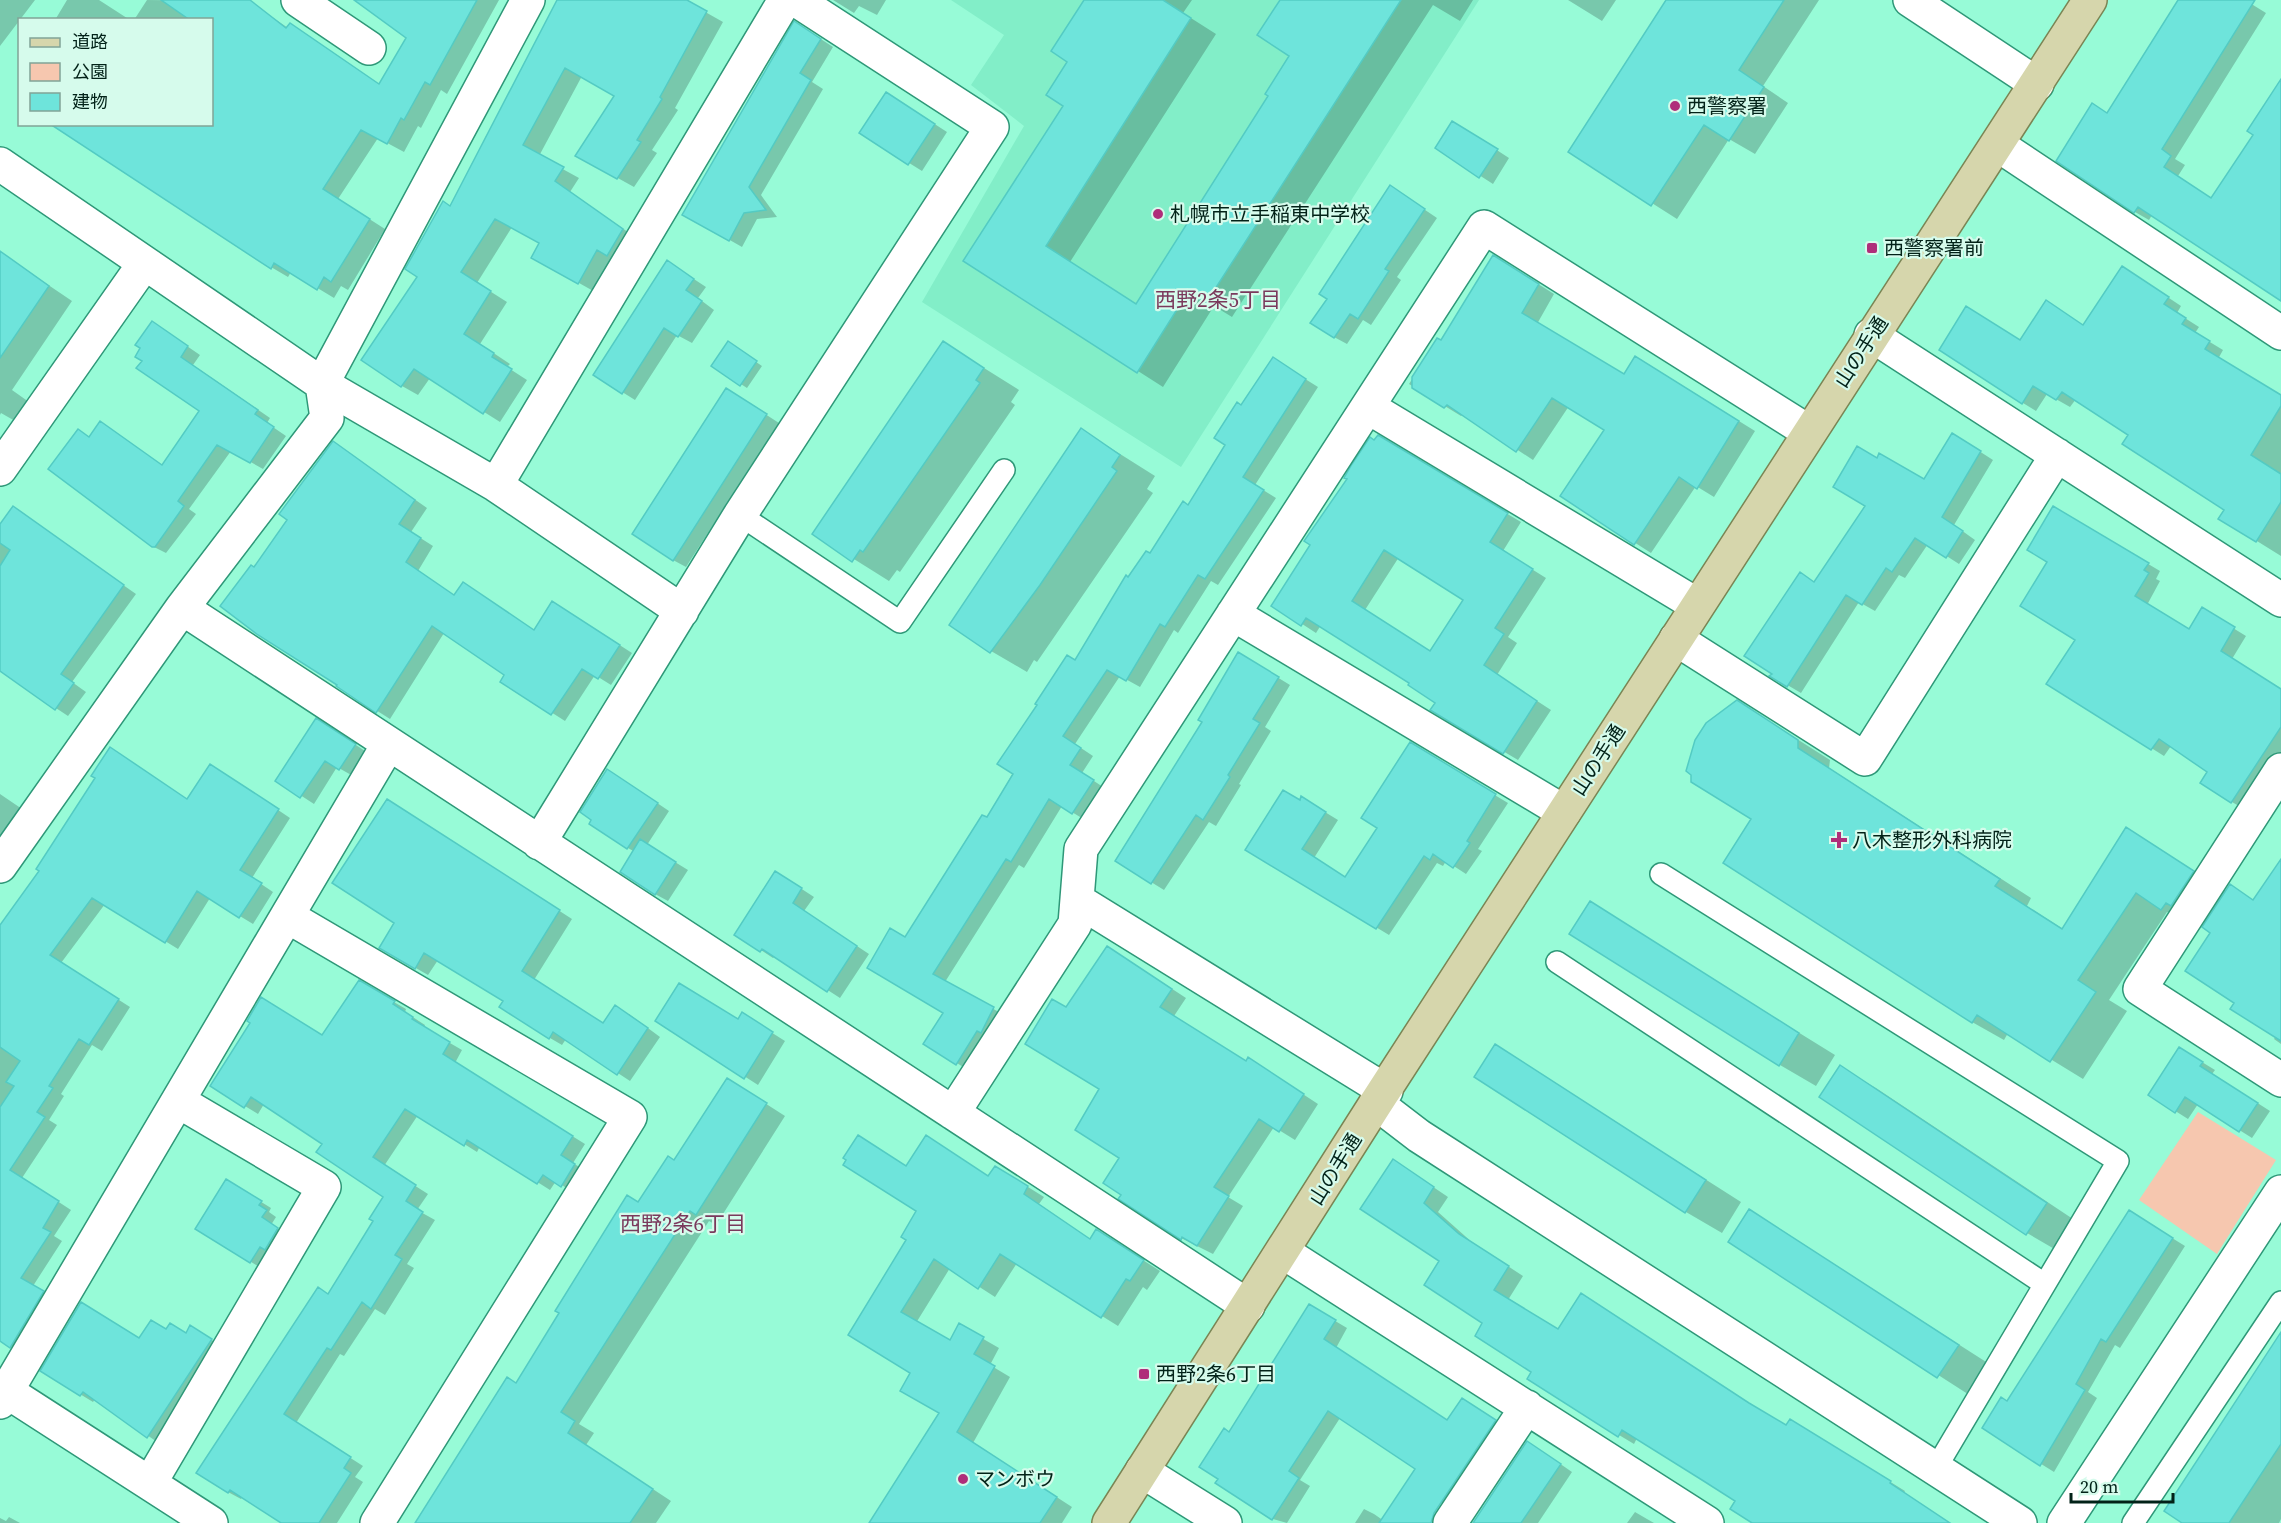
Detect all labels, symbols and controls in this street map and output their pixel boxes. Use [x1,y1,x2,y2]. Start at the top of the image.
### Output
legend [18,18,213,126]
text: 道路 [72,29,108,54]
text: 公園 [72,59,108,84]
text: 建物 [72,89,108,114]
place label: 西警察署 [1687,92,1767,120]
marker: 西警察署 [1668,99,1682,113]
place label: 札幌市立手稲東中学校 [1170,200,1370,228]
marker: 札幌市立手稲東中学校 [1151,207,1165,221]
place label: 西警察署前 [1884,234,1984,262]
marker: 西警察署前 [1865,241,1879,255]
district label: 西野2条5丁目 [1155,285,1281,314]
street label: 山の手通 [1827,311,1895,393]
street label: 山の手通 [1564,719,1632,801]
place label: 八木整形外科病院 [1852,826,2012,854]
marker: 八木整形外科病院 [1830,831,1848,849]
street label: 山の手通 [1302,1128,1368,1210]
district label: 西野2条6丁目 [620,1209,746,1238]
place label: 西野2条6丁目 [1156,1360,1276,1388]
marker: 西野2条6丁目 [1137,1367,1151,1381]
place label: マンボウ [975,1465,1055,1493]
scale bar [2071,1466,2173,1504]
marker: マンボウ [956,1472,970,1486]
text: 20 m [2080,1474,2118,1499]

